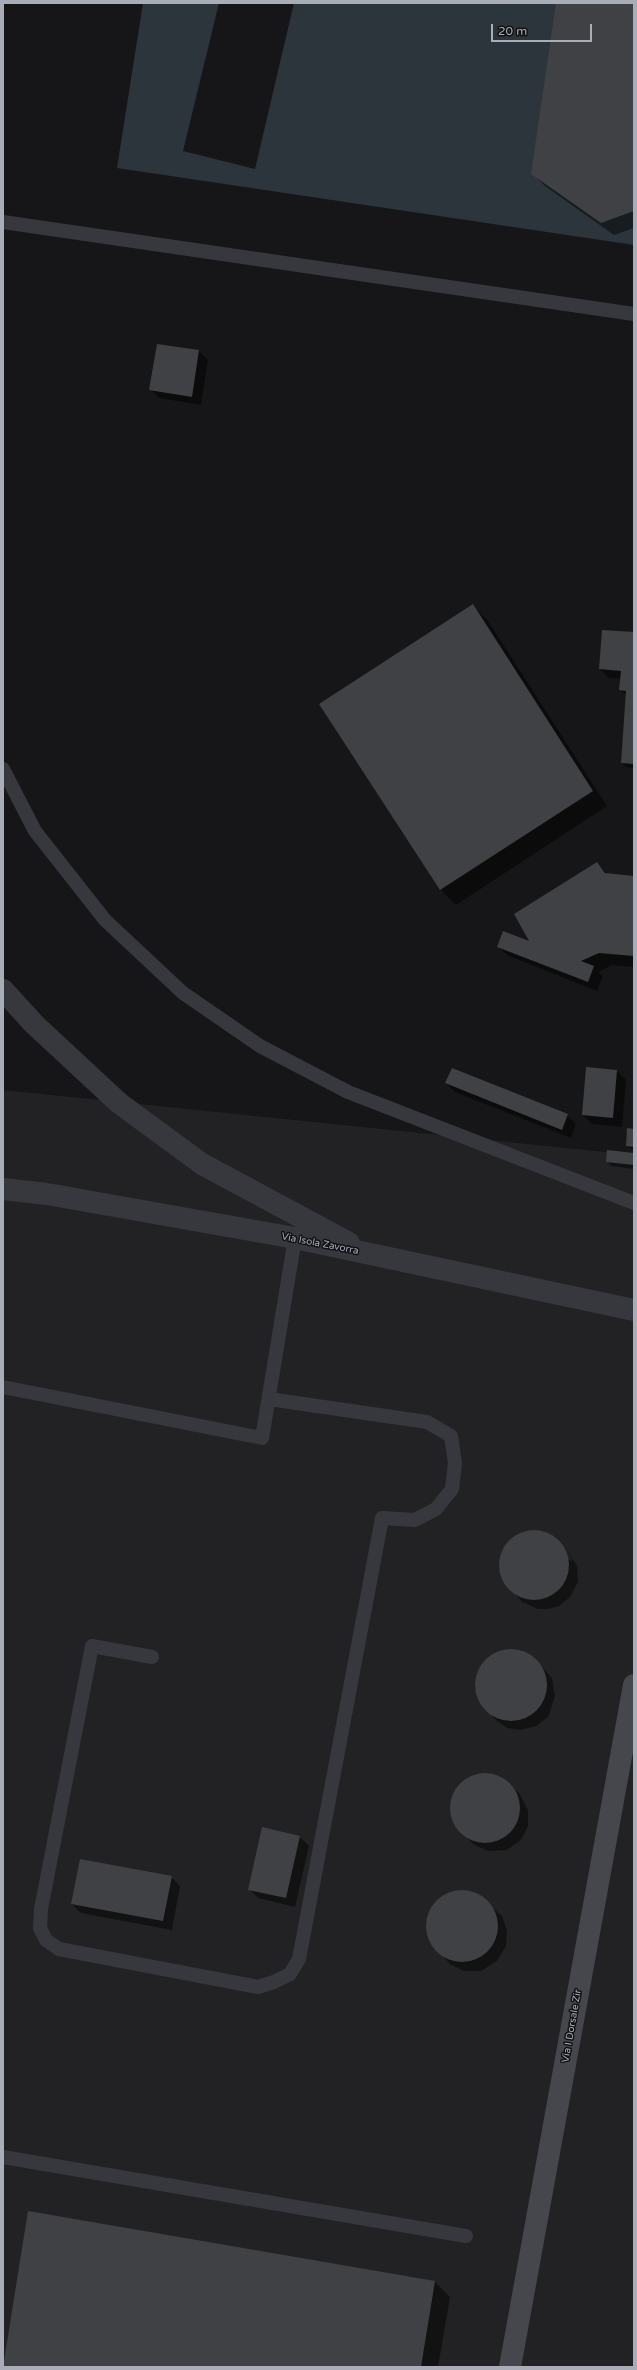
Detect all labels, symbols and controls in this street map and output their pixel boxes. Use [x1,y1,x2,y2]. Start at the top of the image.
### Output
scale bar [493,16,594,42]
text: 20 m [498,24,527,38]
street label: Via Isola Zavorra [280,1231,360,1257]
street label: Via I Dorsale Zir [560,1988,584,2064]

